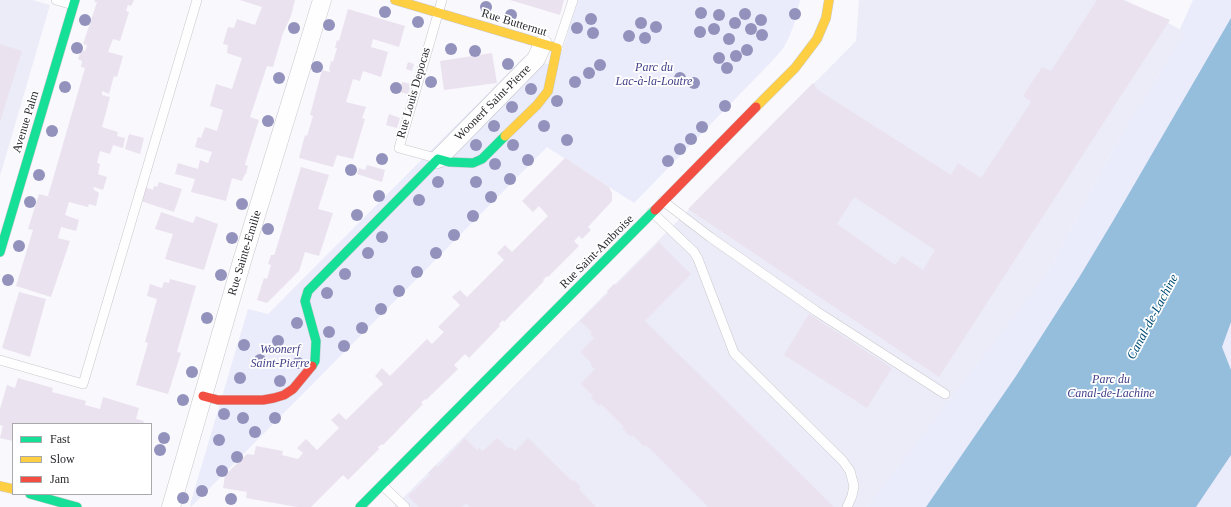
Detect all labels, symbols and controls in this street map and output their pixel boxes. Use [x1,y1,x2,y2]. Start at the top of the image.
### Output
street label: Rue Butternut [480,6,548,40]
street label: Rue Louis Depocas [394,46,434,140]
park label: Parc du Lac-à-la-Loutre [616,61,692,89]
street label: Woonerf Saint-Pierre [452,62,534,144]
street label: Avenue Palm [10,89,42,155]
street label: Rue Sainte-Emilie [225,209,265,297]
street label: Rue Saint-Ambroise [557,212,637,292]
water label: Canal-de-Lachine [1124,272,1182,362]
park label: Woonerf Saint-Pierre [251,343,309,371]
park label: Parc du Canal-de-Lachine [1067,373,1155,401]
legend [12,423,152,495]
text: Fast [50,432,70,446]
text: Slow [50,452,75,466]
text: Jam [50,472,69,486]

